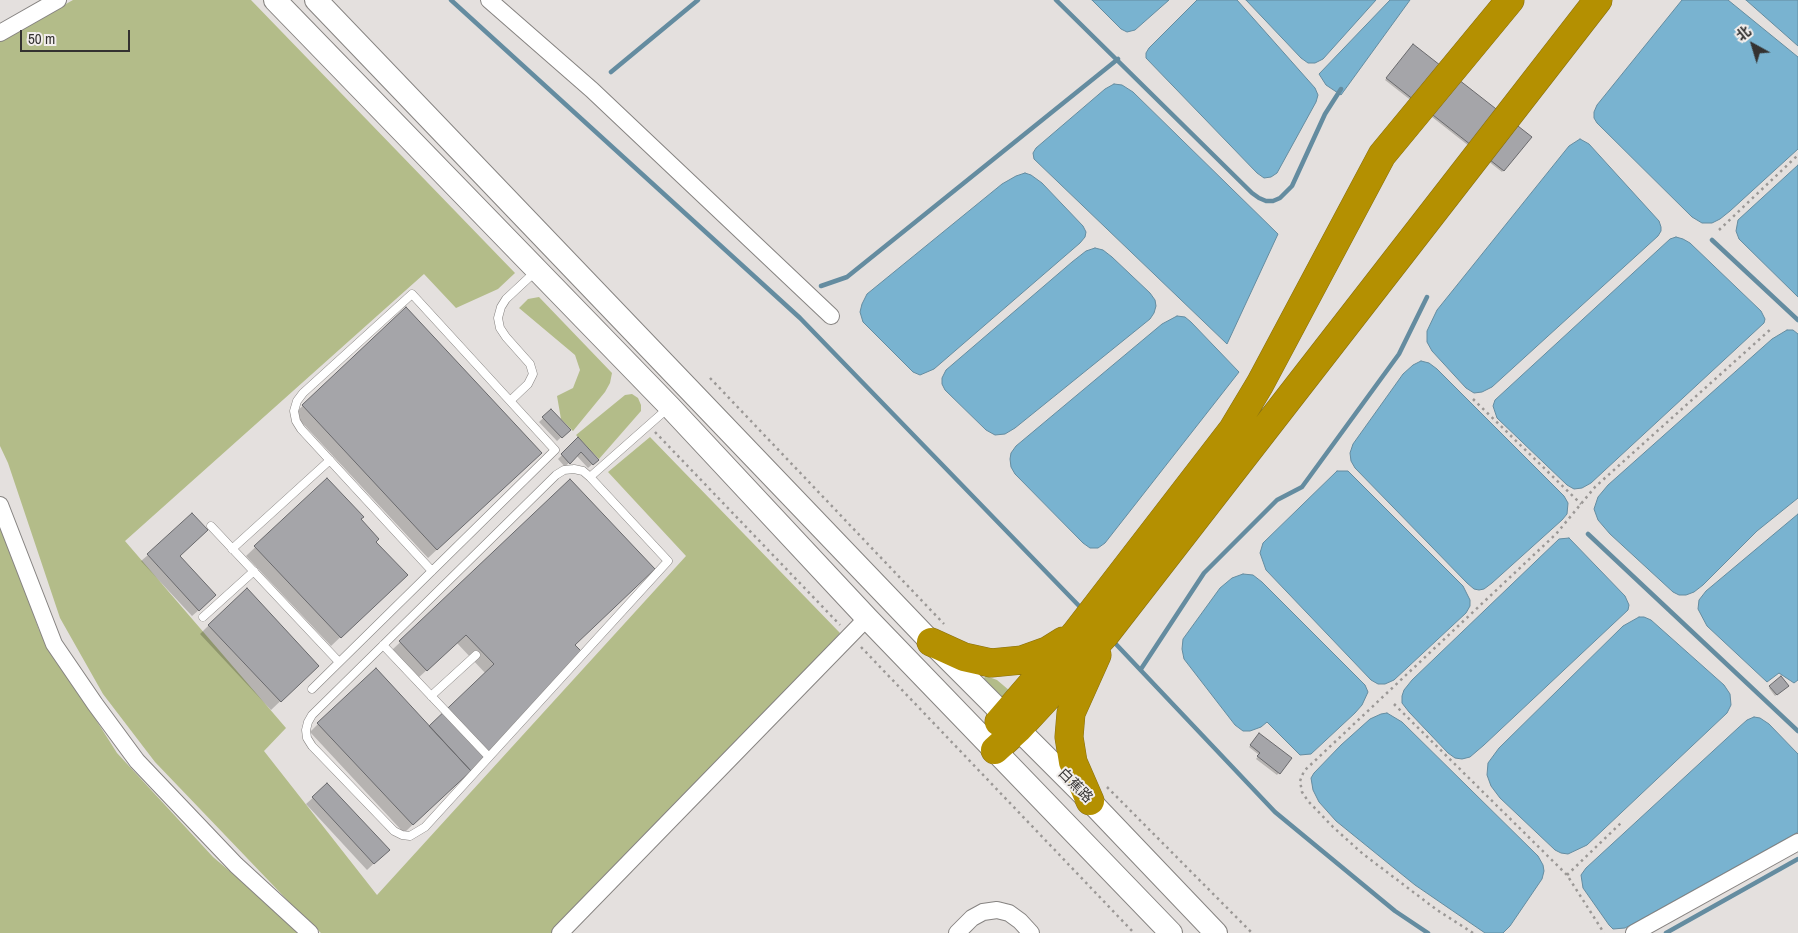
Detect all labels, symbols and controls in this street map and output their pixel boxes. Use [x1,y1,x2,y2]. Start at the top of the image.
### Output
scale bar [22,20,132,52]
north arrow [1728,20,1778,70]
text: 北 [1732,22,1755,45]
text: 50 m [28,28,55,49]
street label: 白蕉路 [1054,765,1096,807]

